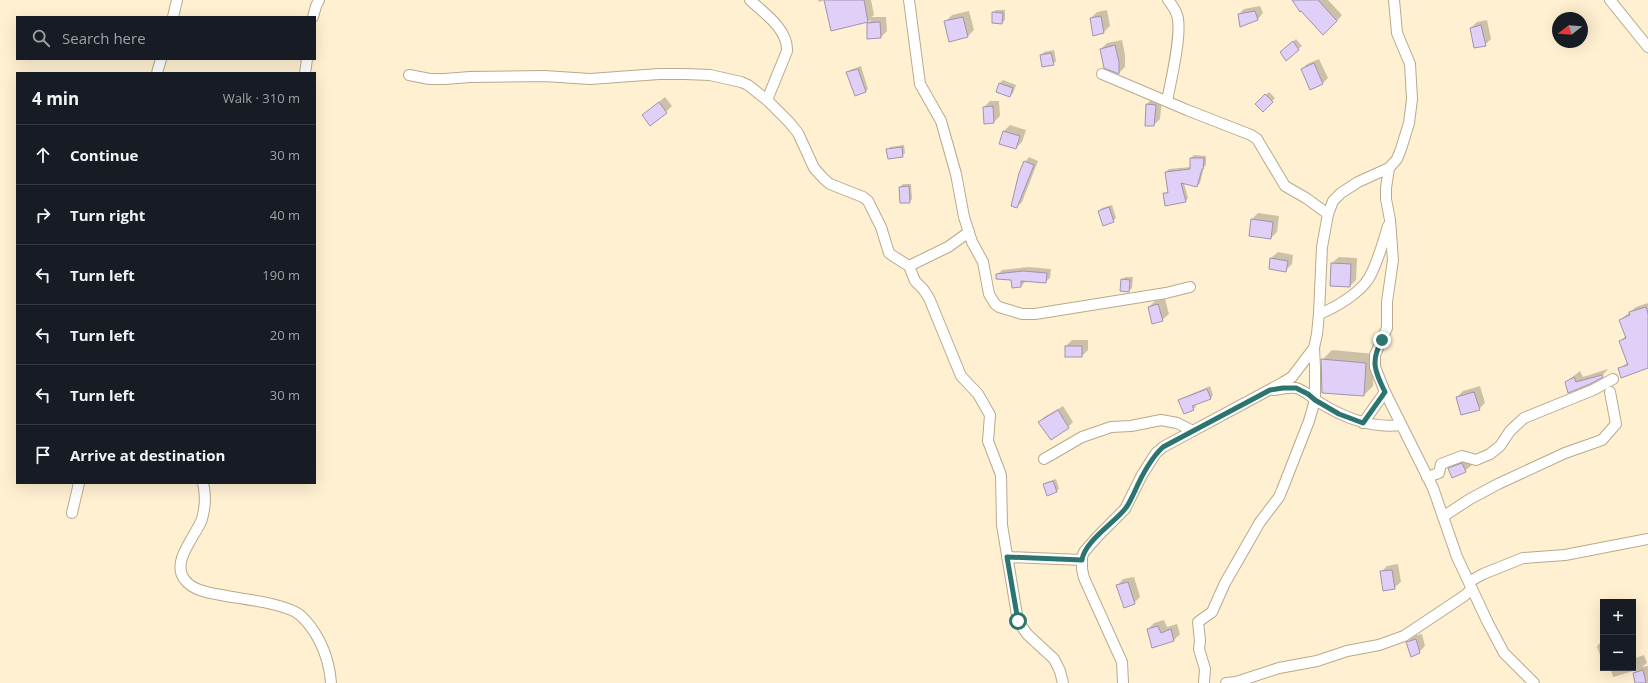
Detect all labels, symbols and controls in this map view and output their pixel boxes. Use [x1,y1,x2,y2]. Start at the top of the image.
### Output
north arrow [1552,12,1588,48]
search box [16,16,316,60]
icon: search [30,27,52,49]
text: Search here [62,28,146,48]
text: 4 min [32,87,79,110]
text: Walk · 310 m [223,89,300,107]
icon: ahead [32,144,54,166]
text: Continue [70,145,138,165]
text: 30 m [270,146,300,164]
icon: right [32,204,54,226]
text: Turn right [70,205,145,225]
text: 40 m [270,206,300,224]
icon: left [32,264,54,286]
text: Turn left [70,265,135,285]
text: 190 m [262,266,300,284]
icon: left [32,324,54,346]
text: Turn left [70,325,135,345]
text: 20 m [270,326,300,344]
route end [1373,331,1391,349]
icon: left [32,384,54,406]
text: Turn left [70,385,135,405]
text: 30 m [270,386,300,404]
icon: arrive [32,444,54,466]
text: Arrive at destination [70,445,225,465]
map controls [1600,599,1636,671]
button: + [1600,599,1636,635]
route start [1009,612,1027,630]
button: − [1600,635,1636,671]

